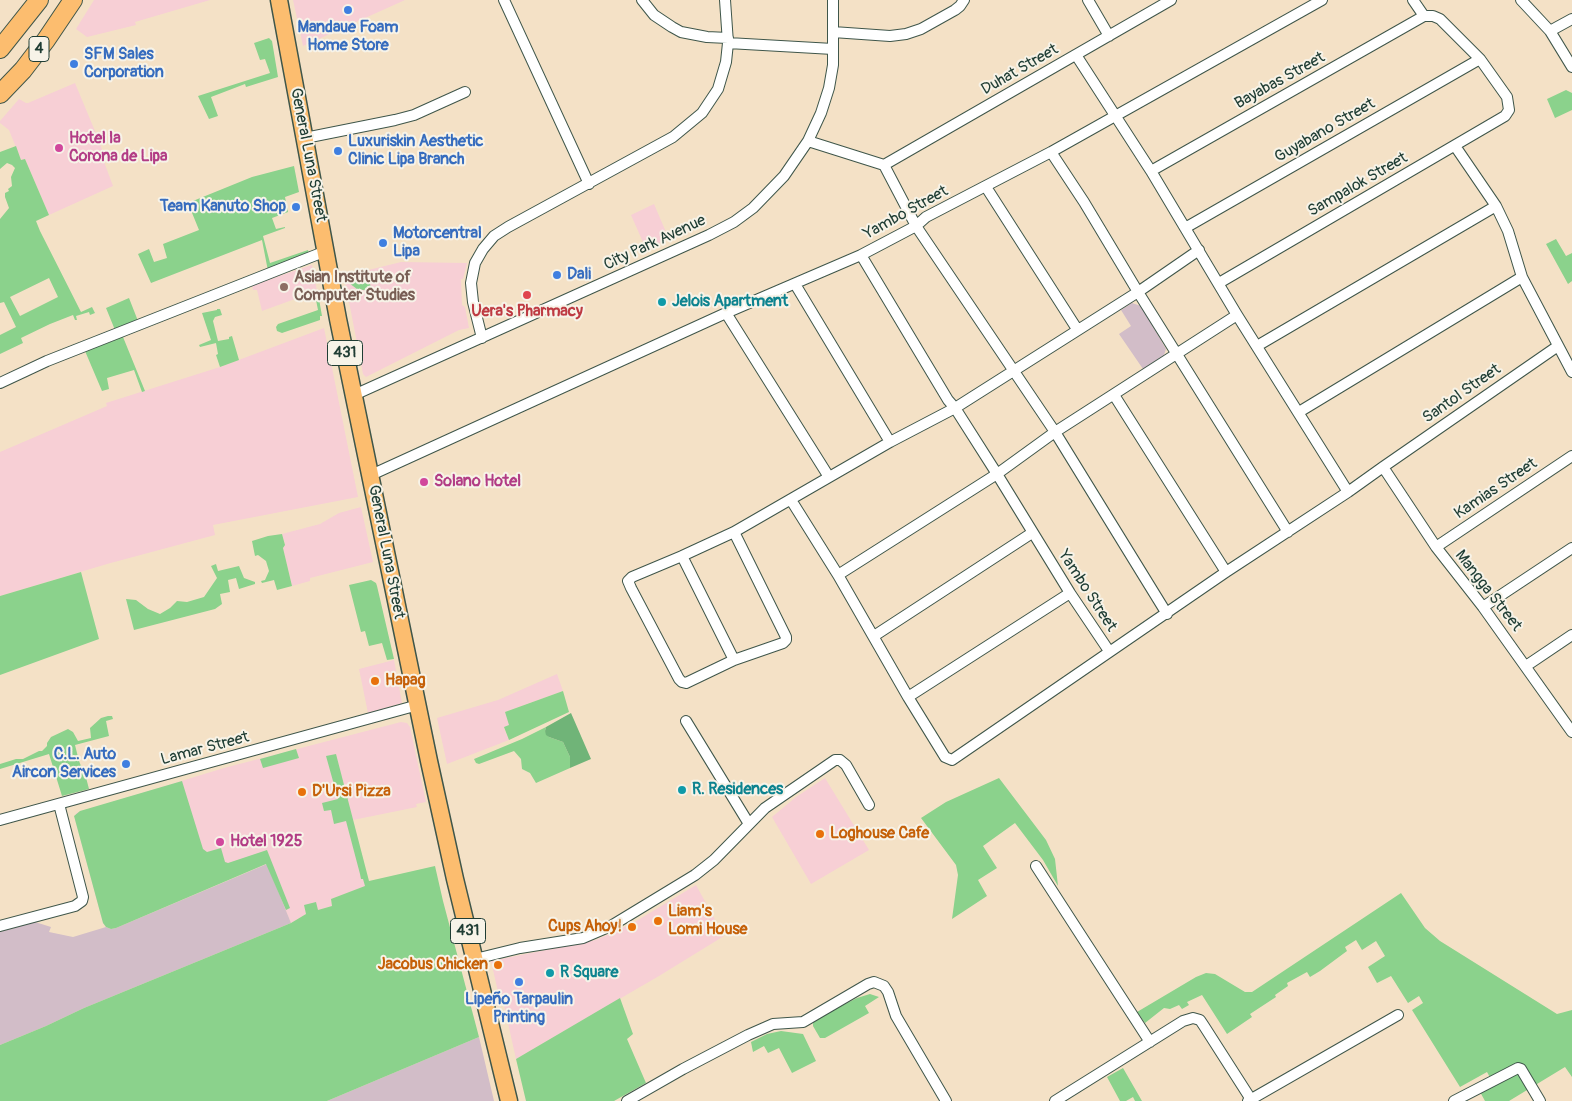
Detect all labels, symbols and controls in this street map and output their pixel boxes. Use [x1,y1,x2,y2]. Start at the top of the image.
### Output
marker: Mandaue Foam Home Store [342,4,354,16]
place label: Mandaue Foam Home Store [298,18,398,56]
road number: 4 [29,36,49,62]
street label: Duhat Street [978,40,1062,100]
place label: SFM Sales Corporation [84,45,164,83]
street label: Bayabas Street [1232,48,1328,114]
marker: SFM Sales Corporation [68,58,80,70]
street label: General Luna Street [286,86,330,224]
street label: Guyabano Street [1271,95,1379,167]
place label: Hotel la Corona de Lipa [69,129,167,167]
place label: Luxuriskin Aesthetic Clinic Lipa Branch [348,132,483,170]
marker: Hotel la Corona de Lipa [53,142,65,154]
marker: Luxuriskin Aesthetic Clinic Lipa Branch [332,145,344,157]
street label: Sampalok Street [1305,149,1411,221]
street label: Yambo Street [860,182,952,244]
place label: Team Kanuto Shop [160,197,286,217]
marker: Team Kanuto Shop [290,201,302,213]
street label: City Park Avenue [601,211,709,275]
place label: Motorcentral Lipa [393,224,482,262]
marker: Motorcentral Lipa [377,237,389,249]
place label: Dali [567,265,591,285]
place label: Asian Institute of Computer Studies [294,268,415,306]
marker: Dali [551,269,563,281]
marker: Asian Institute of Computer Studies [278,281,290,293]
marker: Uera's Pharmacy [521,289,533,301]
place label: Jelois Apartment [672,292,788,312]
marker: Jelois Apartment [656,296,668,308]
place label: Uera's Pharmacy [471,302,583,322]
road number: 431 [328,340,362,366]
street label: Santol Street [1419,360,1505,428]
street label: Kamias Street [1451,454,1541,524]
place label: Solano Hotel [434,472,521,492]
marker: Solano Hotel [418,476,430,488]
street label: General Luna Street [364,483,408,621]
street label: Yambo Street [1053,547,1121,635]
street label: Mangga Street [1450,547,1526,635]
place label: Hapag [385,671,426,691]
marker: Hapag [369,675,381,687]
street label: Lamar Street [159,728,251,770]
place label: C.L. Auto Aircon Services [12,745,116,783]
marker: C.L. Auto Aircon Services [120,758,132,770]
place label: R. Residences [692,780,783,800]
place label: D'Ursi Pizza [312,782,391,802]
marker: R. Residences [676,784,688,796]
marker: D'Ursi Pizza [296,786,308,798]
place label: Loghouse Cafe [830,824,929,844]
marker: Loghouse Cafe [814,828,826,840]
place label: Hotel 1925 [230,832,302,852]
marker: Hotel 1925 [214,836,226,848]
place label: Liam's Lomi House [668,902,747,940]
marker: Liam's Lomi House [652,915,664,927]
place label: Cups Ahoy! [548,917,622,937]
road number: 431 [450,918,486,944]
marker: Cups Ahoy! [626,921,638,933]
place label: Jacobus Chicken [378,955,488,975]
marker: Jacobus Chicken [492,959,504,971]
place label: R Square [560,963,618,983]
marker: R Square [544,967,556,979]
marker: Lipeño Tarpaulin Printing [513,976,525,988]
place label: Lipeño Tarpaulin Printing [465,990,573,1028]

